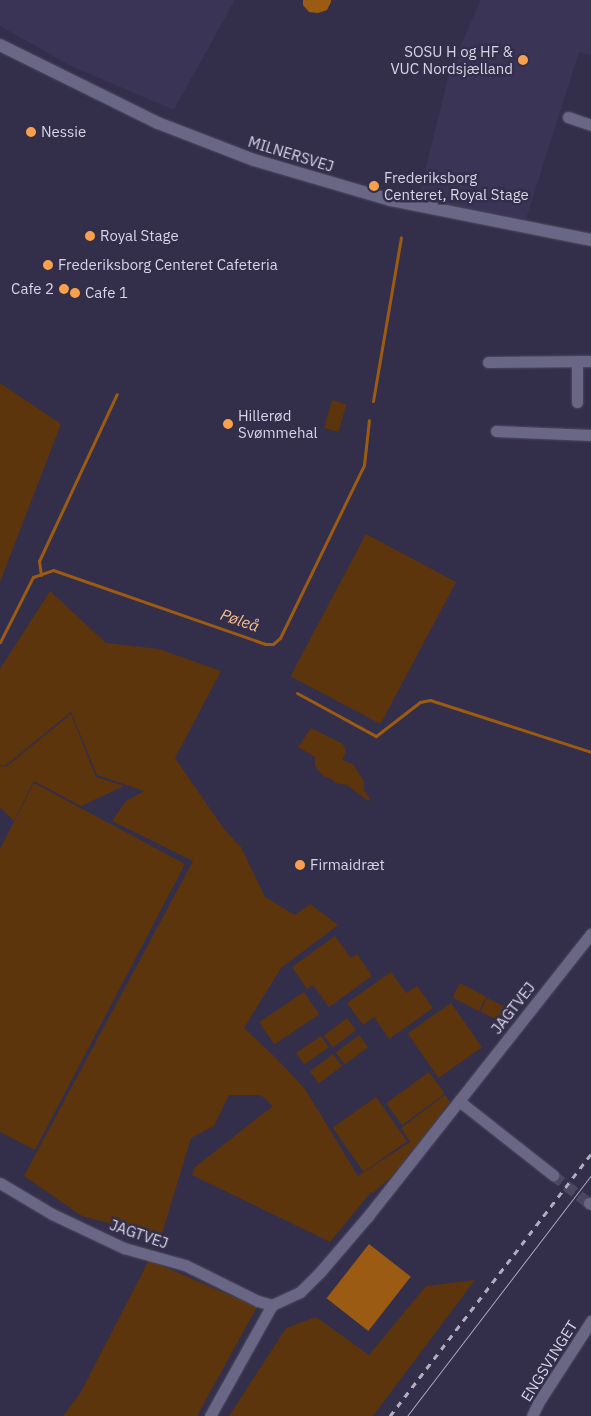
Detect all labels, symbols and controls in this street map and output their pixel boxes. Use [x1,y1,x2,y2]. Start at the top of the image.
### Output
place label: SOSU H og HF & VUC Nordsjælland [390,42,513,77]
marker: SOSU H og HF & VUC Nordsjælland [517,54,529,66]
place label: Nessie [41,123,86,141]
marker: Nessie [25,126,37,138]
street label: MILNERSVEJ [246,132,336,176]
place label: Frederiksborg Centeret, Royal Stage [384,168,529,203]
marker: Frederiksborg Centeret, Royal Stage [368,180,380,192]
place label: Royal Stage [100,227,179,245]
marker: Royal Stage [84,230,96,242]
place label: Frederiksborg Centeret Cafeteria [58,256,278,274]
marker: Frederiksborg Centeret Cafeteria [42,259,54,271]
place label: Cafe 2 [11,280,54,298]
marker: Cafe 2 [58,283,70,295]
place label: Cafe 1 [85,284,128,302]
marker: Cafe 1 [69,287,81,299]
place label: Hillerød Svømmehal [238,406,318,441]
marker: Hillerød Svømmehal [222,418,234,430]
water label: Pøleå [218,604,262,636]
place label: Firmaidræt [310,856,385,874]
marker: Firmaidræt [294,859,306,871]
street label: JAGTVEJ [487,979,539,1037]
street label: JAGTVEJ [107,1216,171,1252]
street label: ENGSVINGET [517,1317,581,1405]

